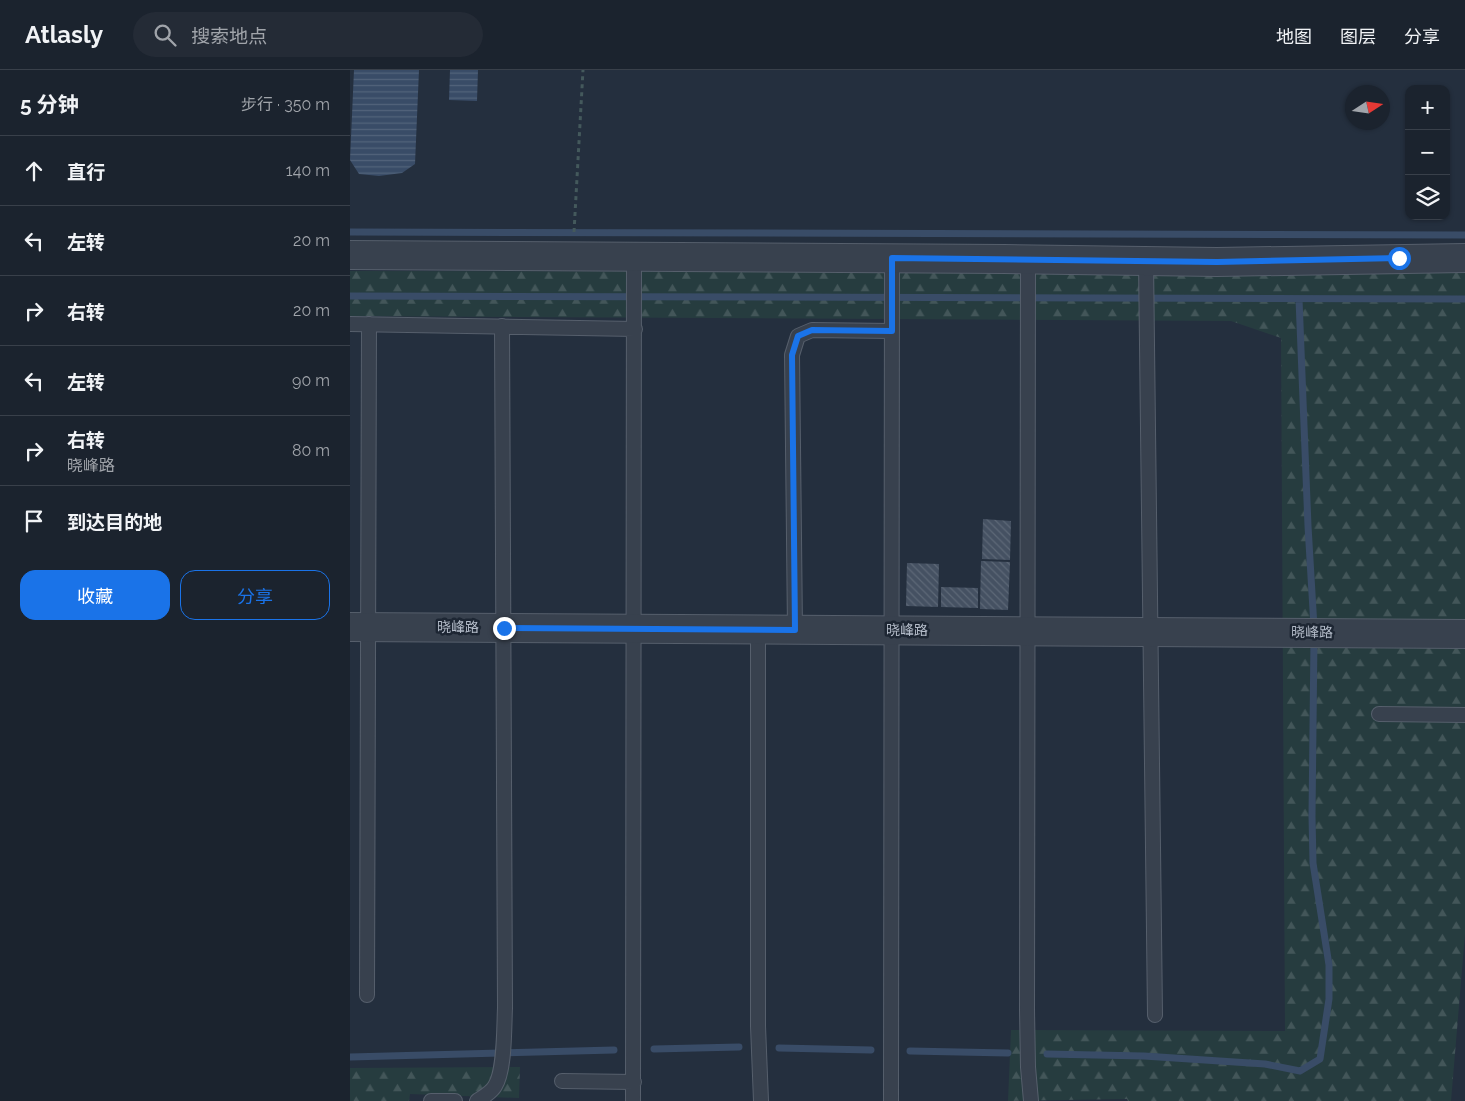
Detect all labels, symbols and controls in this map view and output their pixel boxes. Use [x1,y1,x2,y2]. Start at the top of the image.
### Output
search box [133,12,483,57]
text: Atlasly [25,20,103,49]
icon: search [151,21,179,49]
text: 搜索地点 [191,25,267,47]
text: 地图 [1276,26,1312,47]
text: 图层 [1340,26,1376,47]
text: 分享 [1404,26,1440,47]
north arrow [1345,85,1390,130]
map controls [1405,85,1450,220]
button: + [1405,85,1450,130]
text: 5 分钟 [20,92,79,117]
text: 步行 · 350 m [241,95,330,114]
button: − [1405,130,1450,175]
icon: ahead [20,157,48,185]
text: 直行 [67,161,105,183]
text: 140 m [286,161,330,180]
button: layers [1405,175,1450,220]
icon: left [20,227,48,255]
text: 左转 [67,231,105,253]
text: 20 m [293,231,330,250]
route start [1388,247,1411,270]
icon: right [20,297,48,325]
text: 右转 [67,301,105,323]
text: 20 m [293,301,330,320]
icon: left [20,367,48,395]
text: 左转 [67,371,105,393]
text: 90 m [292,371,330,390]
text: 右转 [67,429,105,451]
icon: right [20,437,48,465]
text: 80 m [292,441,330,460]
text: 晓峰路 [67,456,115,475]
icon: arrive [20,507,48,535]
text: 到达目的地 [67,511,162,533]
button: 收藏 [20,570,170,620]
button: 分享 [180,570,330,620]
route end [493,617,516,640]
street label: 晓峰路 [437,619,479,635]
street label: 晓峰路 [886,622,928,638]
street label: 晓峰路 [1291,624,1333,640]

